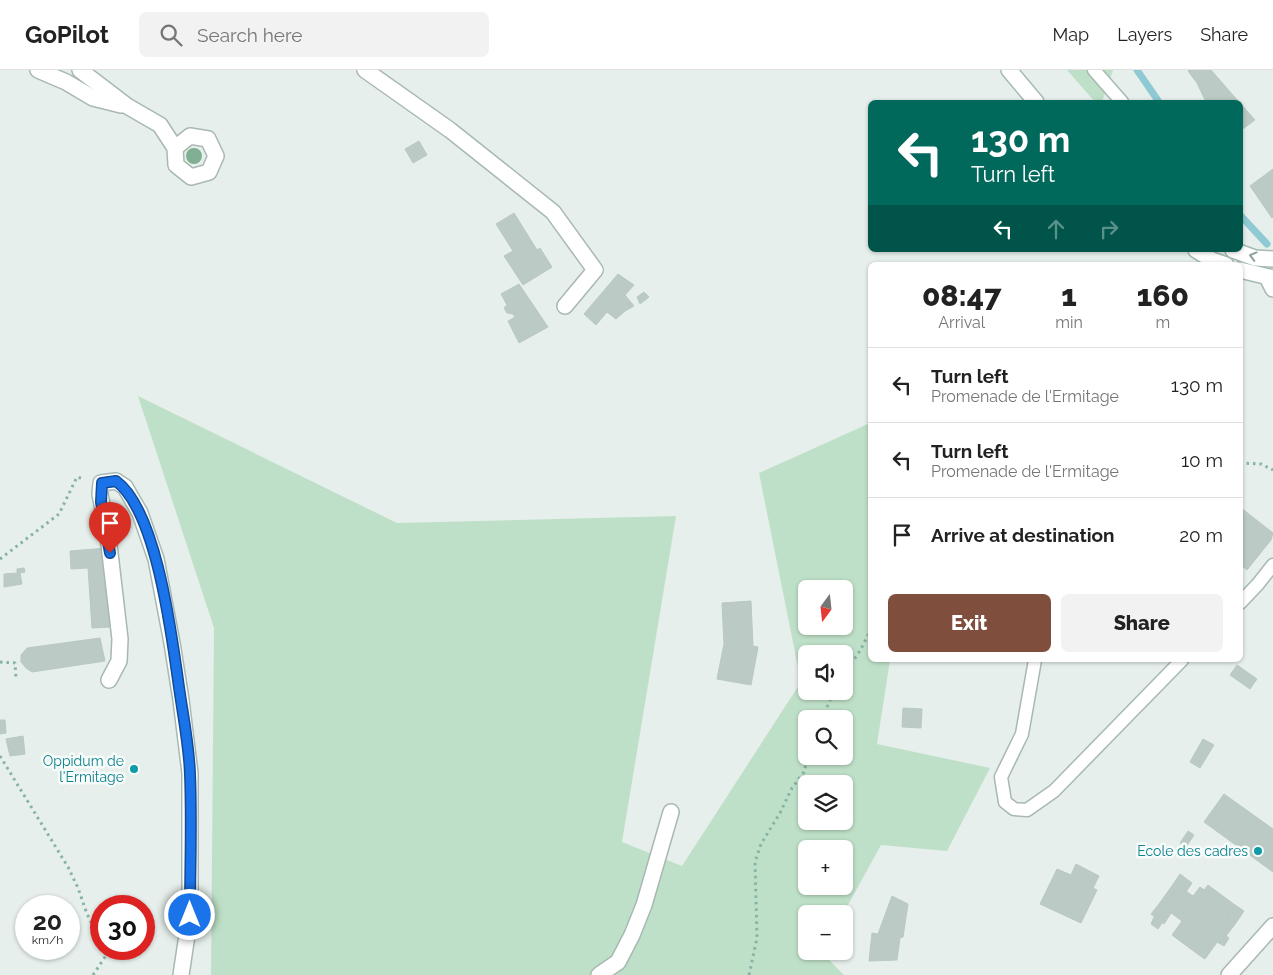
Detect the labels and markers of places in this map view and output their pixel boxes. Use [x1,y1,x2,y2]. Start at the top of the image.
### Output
pin [89,502,131,553]
place label: Oppidum de l'Ermitage [43,753,124,785]
marker: Oppidum de l'Ermitage [128,763,140,775]
place label: Ecole des cadres [1137,843,1248,859]
marker: Ecole des cadres [1252,845,1264,857]

